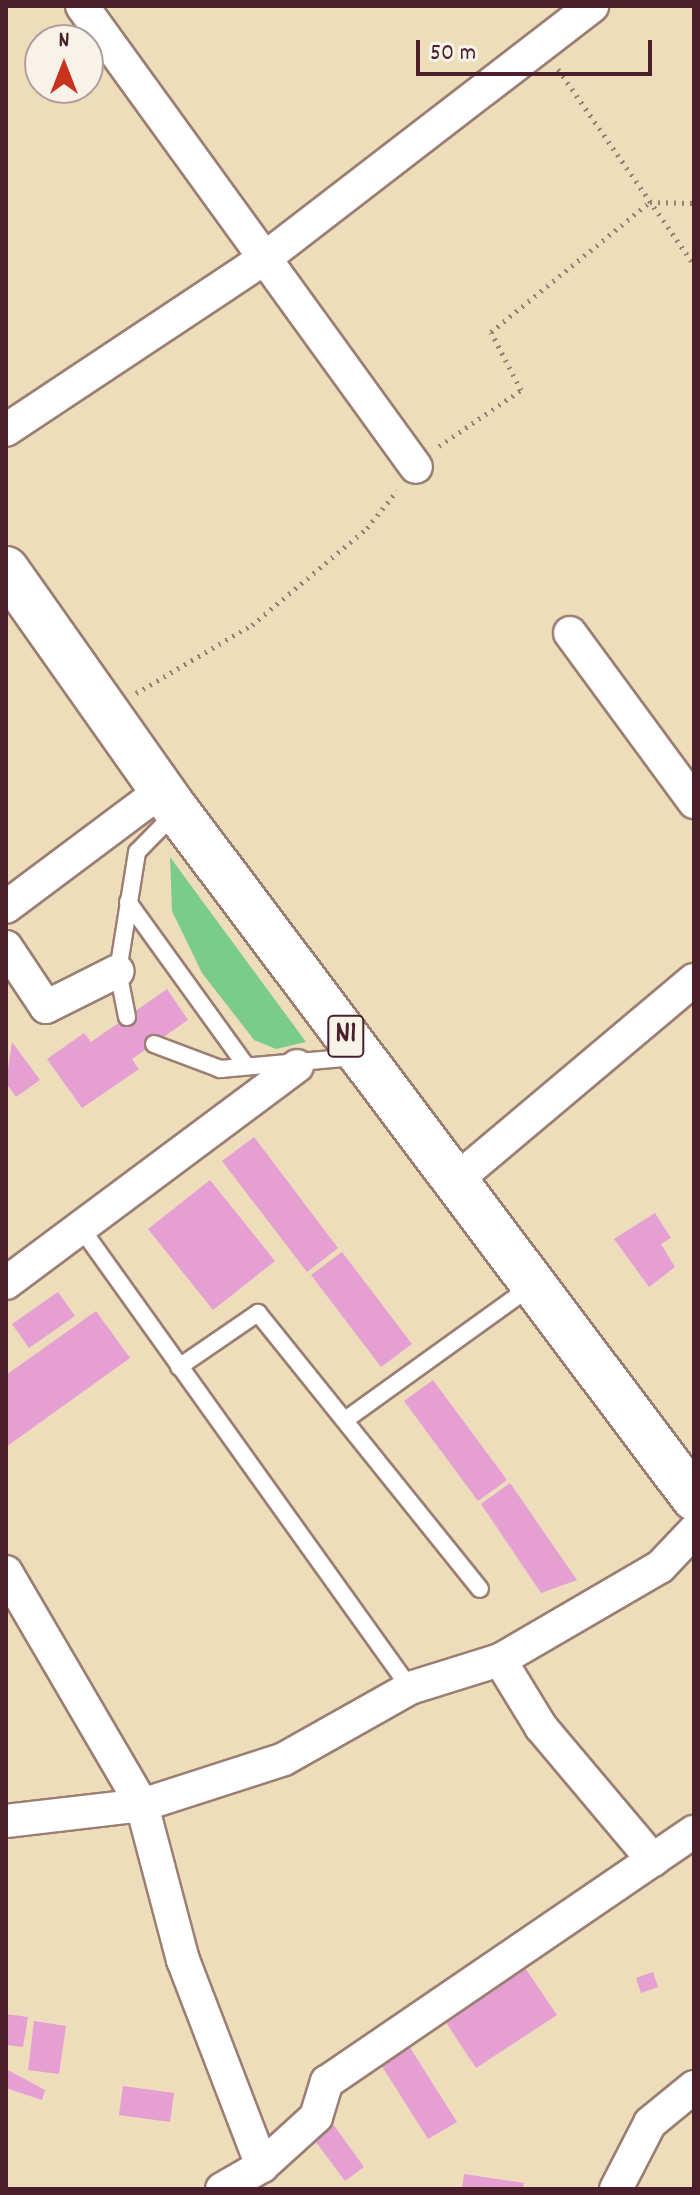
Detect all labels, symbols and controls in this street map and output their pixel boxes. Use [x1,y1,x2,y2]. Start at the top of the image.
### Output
north arrow [24,24,104,104]
scale bar [420,24,656,74]
text: N [59,26,69,57]
text: 50 m [430,37,476,71]
road number: N1 [326,1010,366,1062]

